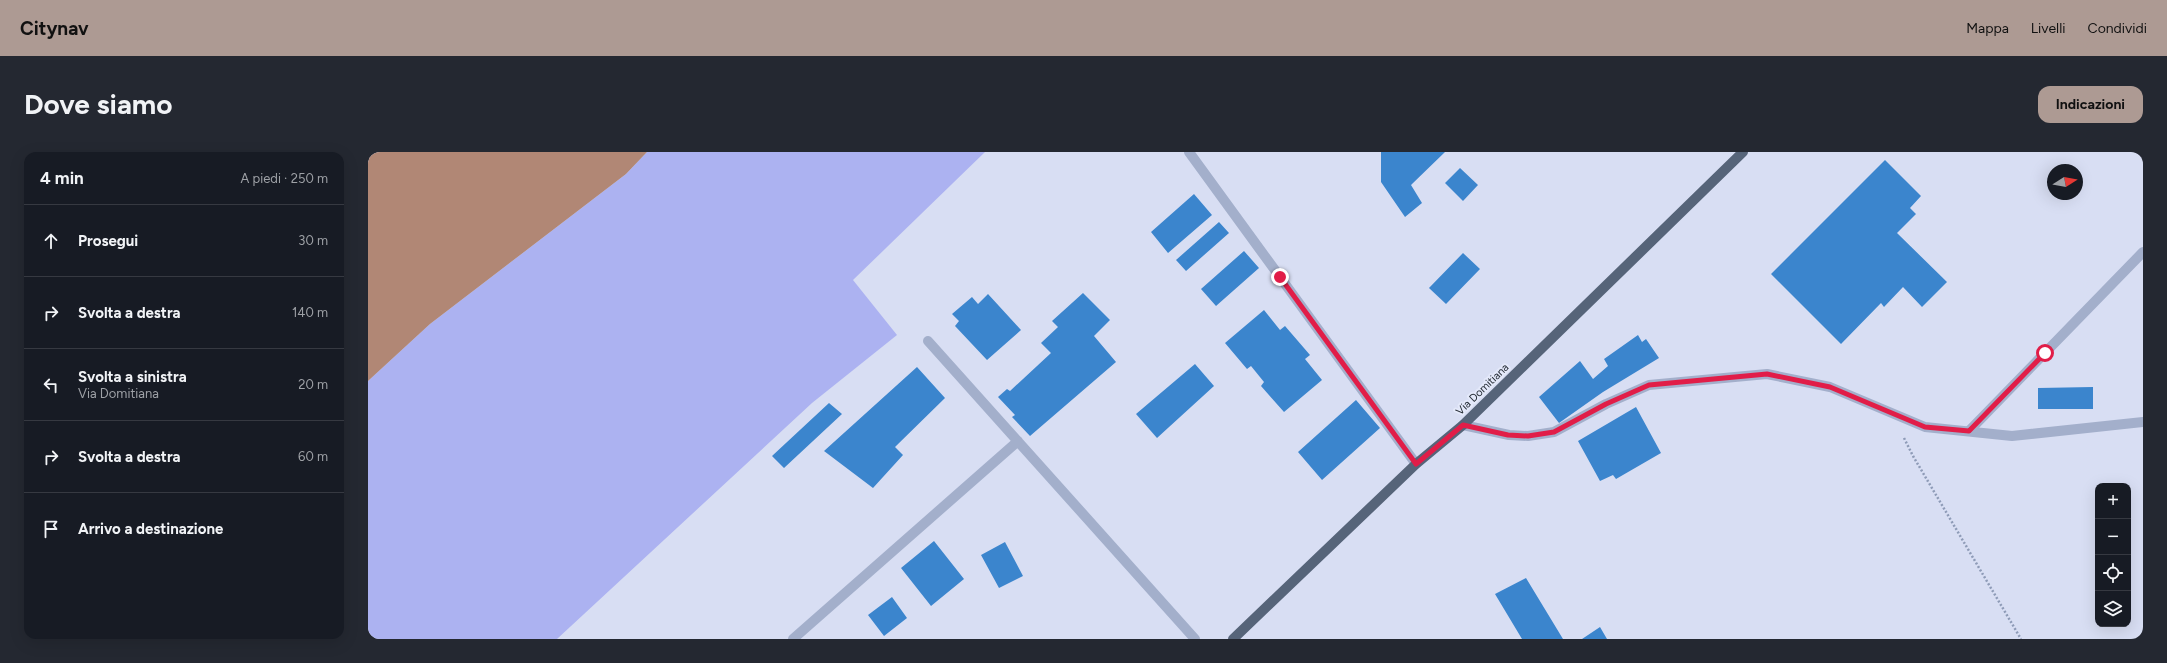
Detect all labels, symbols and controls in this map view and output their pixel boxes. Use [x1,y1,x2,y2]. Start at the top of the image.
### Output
text: Citynav [20,17,89,40]
text: Mappa [1966,20,2009,37]
text: Livelli [2031,20,2066,37]
text: Condividi [2088,20,2147,37]
button: Indicazioni [2038,86,2143,123]
text: Dove siamo [24,87,173,121]
north arrow [2047,164,2083,200]
text: 4 min [40,168,84,188]
text: A piedi · 250 m [240,171,328,186]
icon: ahead [40,230,62,252]
text: Prosegui [78,232,138,250]
text: 30 m [298,233,328,248]
route end [1271,268,1289,286]
icon: right [40,302,62,324]
text: Svolta a destra [78,304,181,322]
text: 140 m [292,305,328,320]
route start [2036,344,2054,362]
street label: Via Domitiana [1453,361,1511,418]
text: Svolta a sinistra [78,368,187,386]
icon: left [40,374,62,396]
text: 20 m [298,377,328,392]
text: Via Domitiana [78,386,159,401]
icon: right [40,446,62,468]
text: Svolta a destra [78,448,181,466]
text: 60 m [298,449,328,464]
map controls [2095,483,2131,627]
button: + [2095,483,2131,519]
icon: arrive [40,518,62,540]
button: − [2095,519,2131,555]
text: Arrivo a destinazione [78,520,223,538]
button: locate [2095,555,2131,591]
button: layers [2095,591,2131,627]

